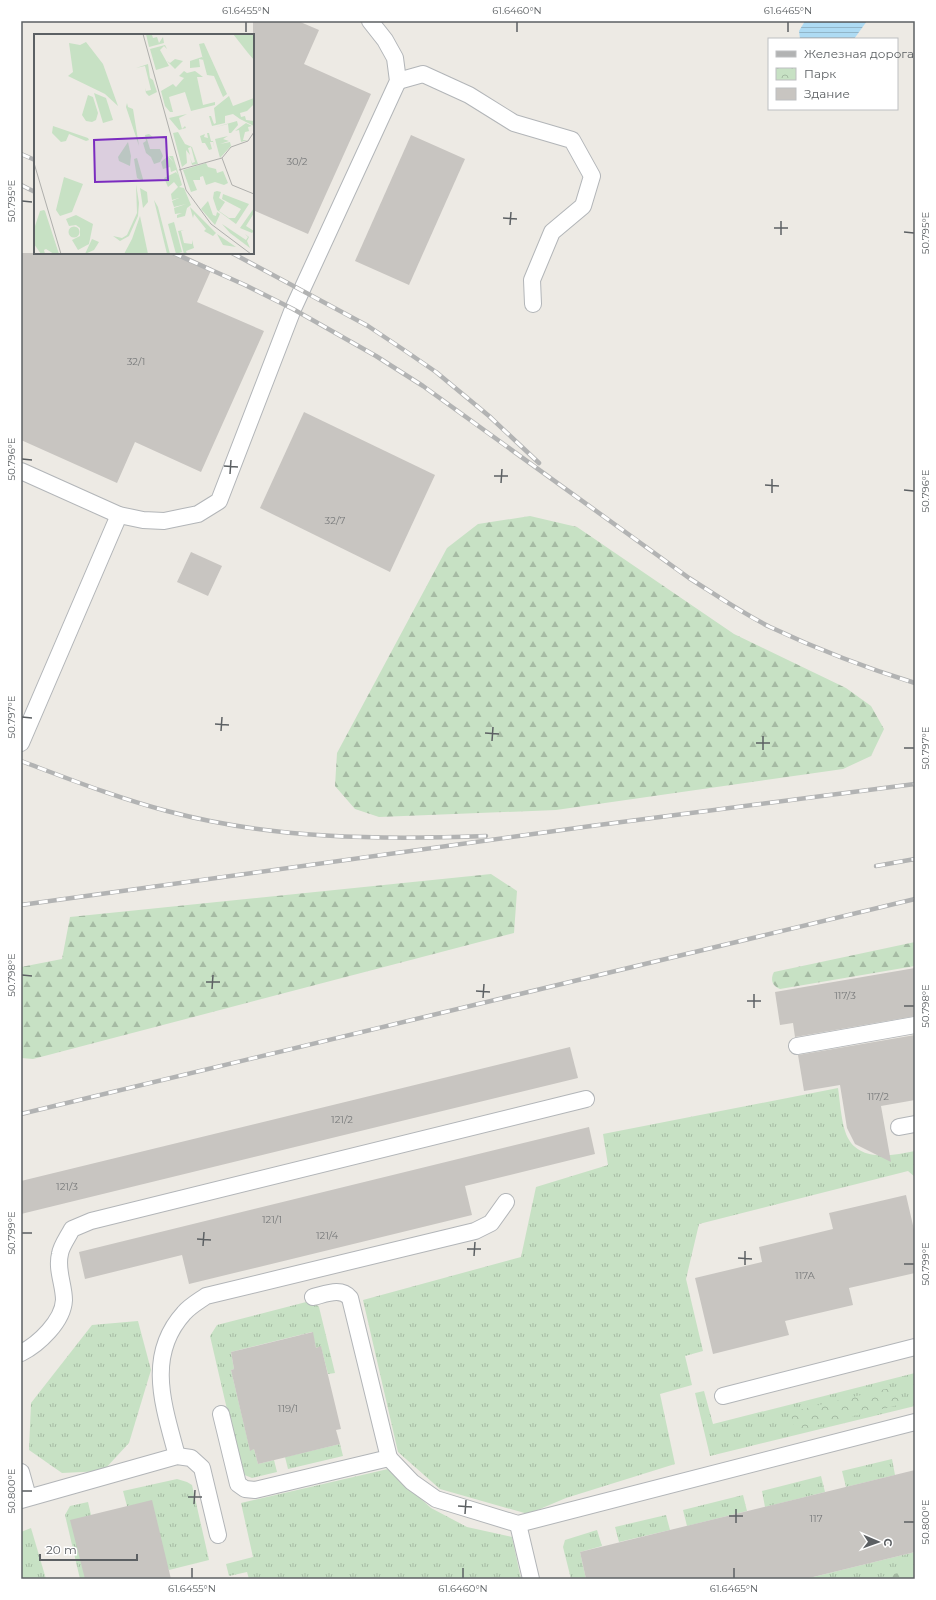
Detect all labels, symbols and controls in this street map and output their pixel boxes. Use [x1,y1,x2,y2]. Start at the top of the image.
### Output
text: 61.6455°N [222,4,270,17]
text: 61.6460°N [492,4,542,17]
text: 61.6465°N [764,4,812,17]
inset map [34,34,254,254]
legend [768,38,898,110]
text: Железная дорога [804,46,914,61]
text: Парк [804,66,836,81]
text: Здание [804,86,850,101]
house number: 30/2 [286,155,308,168]
text: 50.795°E [5,179,18,222]
text: 50.795°E [919,211,932,254]
house number: 32/1 [127,355,145,368]
text: 50.796°E [5,437,18,480]
text: 50.796°E [919,469,932,512]
house number: 32/7 [325,514,345,527]
text: 50.797°E [5,695,18,738]
text: 50.797°E [919,726,932,769]
text: 50.798°E [5,953,18,997]
text: 50.798°E [919,984,932,1028]
house number: 117/3 [834,989,856,1002]
house number: 117/2 [867,1090,889,1103]
house number: 121/2 [331,1113,353,1126]
house number: 121/3 [56,1180,78,1193]
text: 50.799°E [5,1211,18,1255]
house number: 121/1 [262,1213,282,1226]
house number: 121/4 [316,1229,338,1242]
text: 50.799°E [919,1242,932,1286]
house number: 117А [795,1269,816,1282]
house number: 119/1 [278,1402,298,1415]
text: 50.800°E [5,1468,18,1513]
text: 50.800°E [919,1499,932,1544]
house number: 117 [809,1512,823,1525]
north arrow [858,1522,898,1562]
scale bar [40,1536,137,1562]
text: С [881,1538,895,1547]
text: 20 m [46,1542,77,1557]
text: 61.6455°N [168,1582,216,1595]
text: 61.6460°N [438,1582,488,1595]
text: 61.6465°N [710,1582,758,1595]

